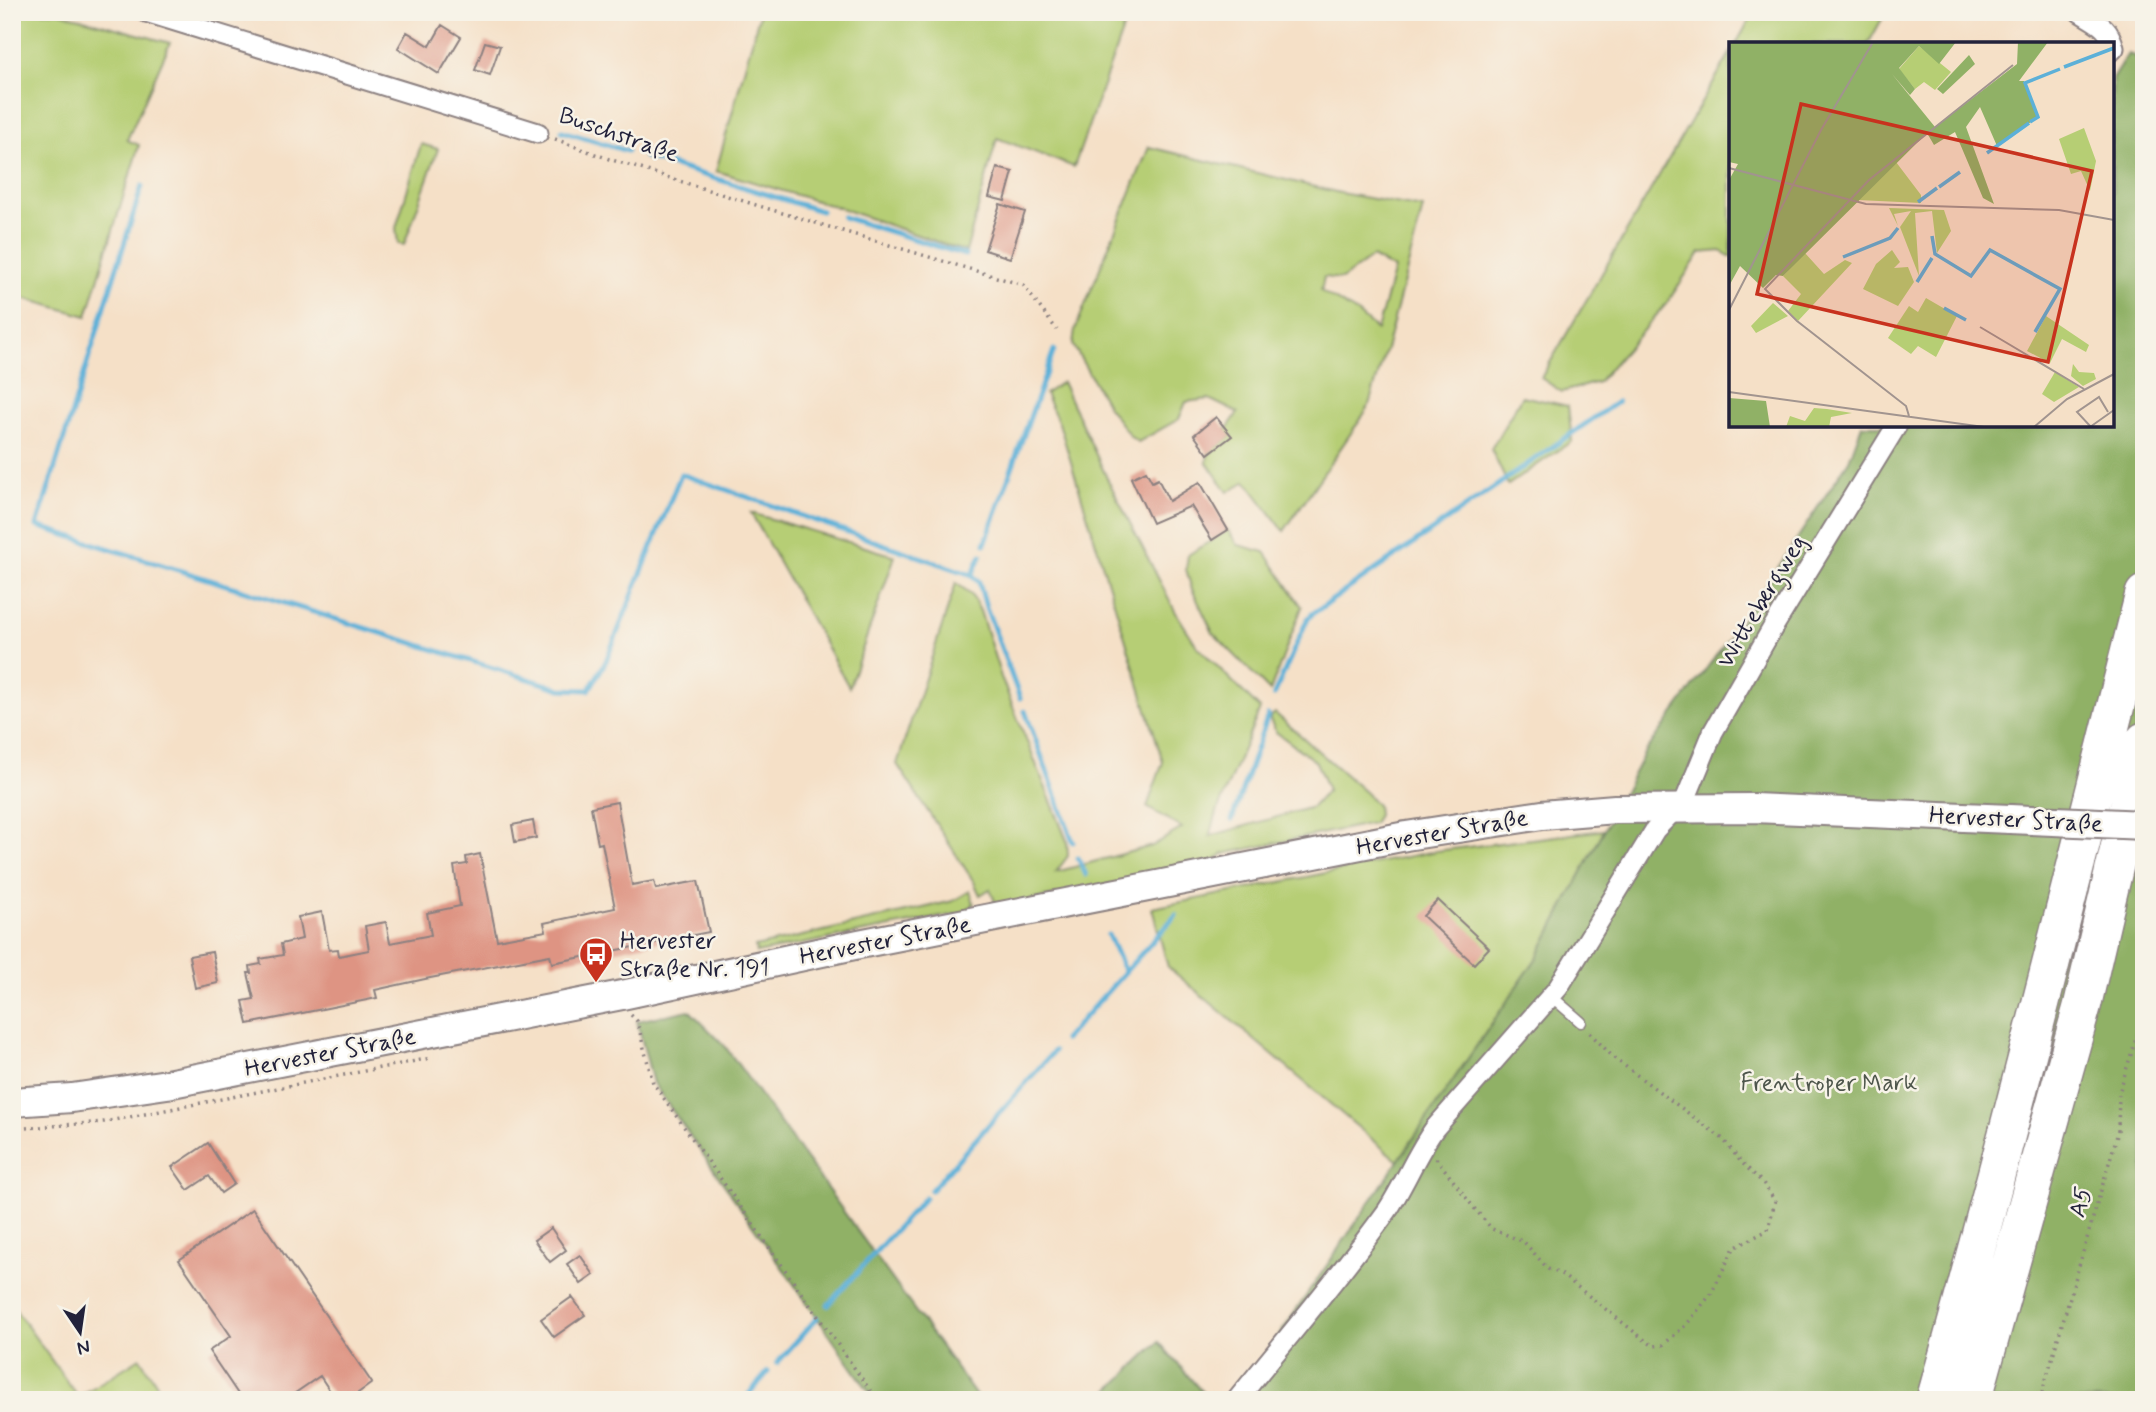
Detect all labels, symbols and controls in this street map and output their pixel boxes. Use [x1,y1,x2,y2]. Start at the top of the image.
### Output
inset map [1729,42,2114,427]
street label: Buschstraße [554,100,683,170]
street label: Wittebergweg [1711,530,1817,675]
street label: Hervester Straße [1928,800,2104,841]
street label: Hervester Straße [1354,803,1531,864]
street label: Hervester Straße [797,910,974,973]
place label: Hervester Straße Nr. 191 [620,926,769,985]
bus stop icon: Hervester Straße Nr. 191 [577,935,615,984]
street label: Hervester Straße [242,1022,419,1085]
park label: Frentroper Mark [1740,1068,1918,1099]
street label: A5 [2062,1184,2100,1221]
north arrow [46,1296,116,1366]
text: N [75,1333,92,1361]

